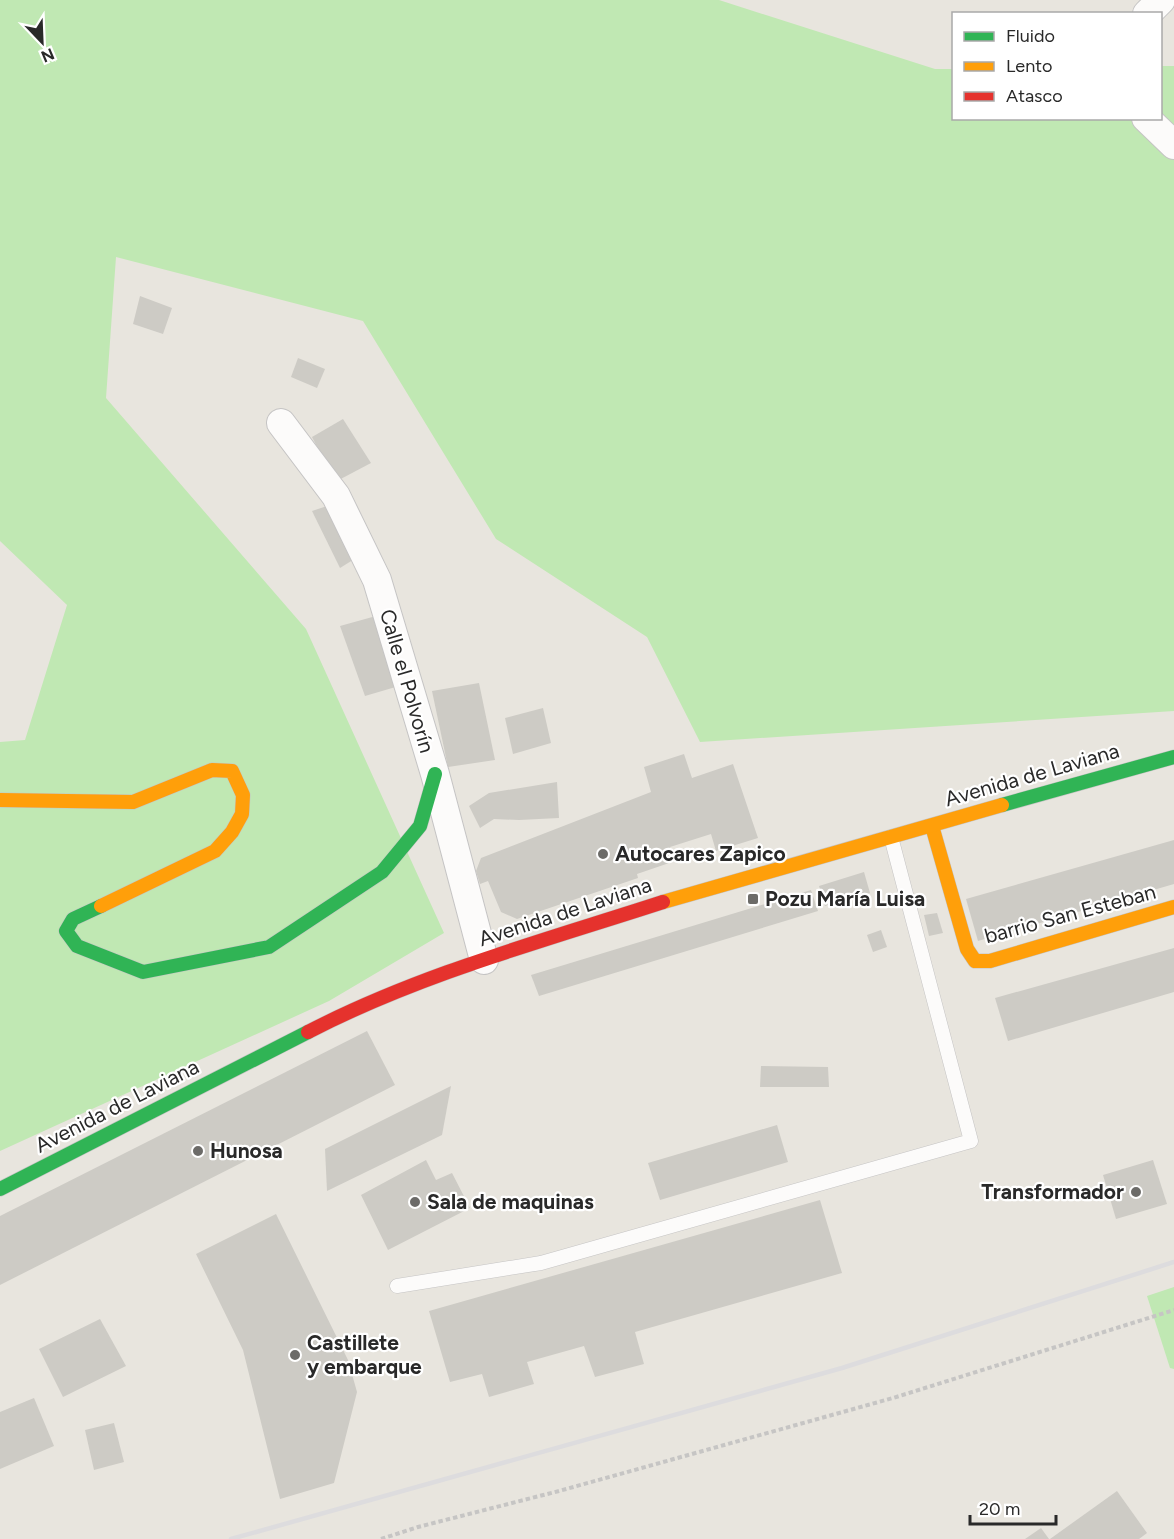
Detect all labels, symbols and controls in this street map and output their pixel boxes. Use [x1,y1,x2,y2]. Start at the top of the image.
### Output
north arrow [12,12,72,72]
legend [952,12,1162,120]
text: Fluido [1006,25,1055,47]
text: N [38,44,57,67]
text: Lento [1006,55,1052,77]
text: Atasco [1006,85,1063,107]
street label: Calle el Polvorín [375,606,440,756]
street label: Avenida de Laviana [942,738,1122,811]
place label: Autocares Zapico [615,841,786,866]
marker: Autocares Zapico [596,847,610,861]
street label: Avenida de Laviana [475,872,654,951]
street label: barrio San Esteban [982,879,1158,948]
place label: Pozu María Luisa [765,886,925,911]
marker: Pozu María Luisa [746,892,760,906]
street label: Avenida de Laviana [31,1053,203,1158]
place label: Hunosa [210,1138,283,1163]
marker: Hunosa [191,1144,205,1158]
place label: Transformador [981,1179,1124,1204]
marker: Transformador [1129,1185,1143,1199]
place label: Sala de maquinas [427,1189,594,1214]
marker: Sala de maquinas [408,1195,422,1209]
place label: Castillete y embarque [307,1330,422,1379]
marker: Castillete y embarque [288,1348,302,1362]
scale bar [970,1488,1056,1526]
text: 20 m [979,1498,1020,1520]

